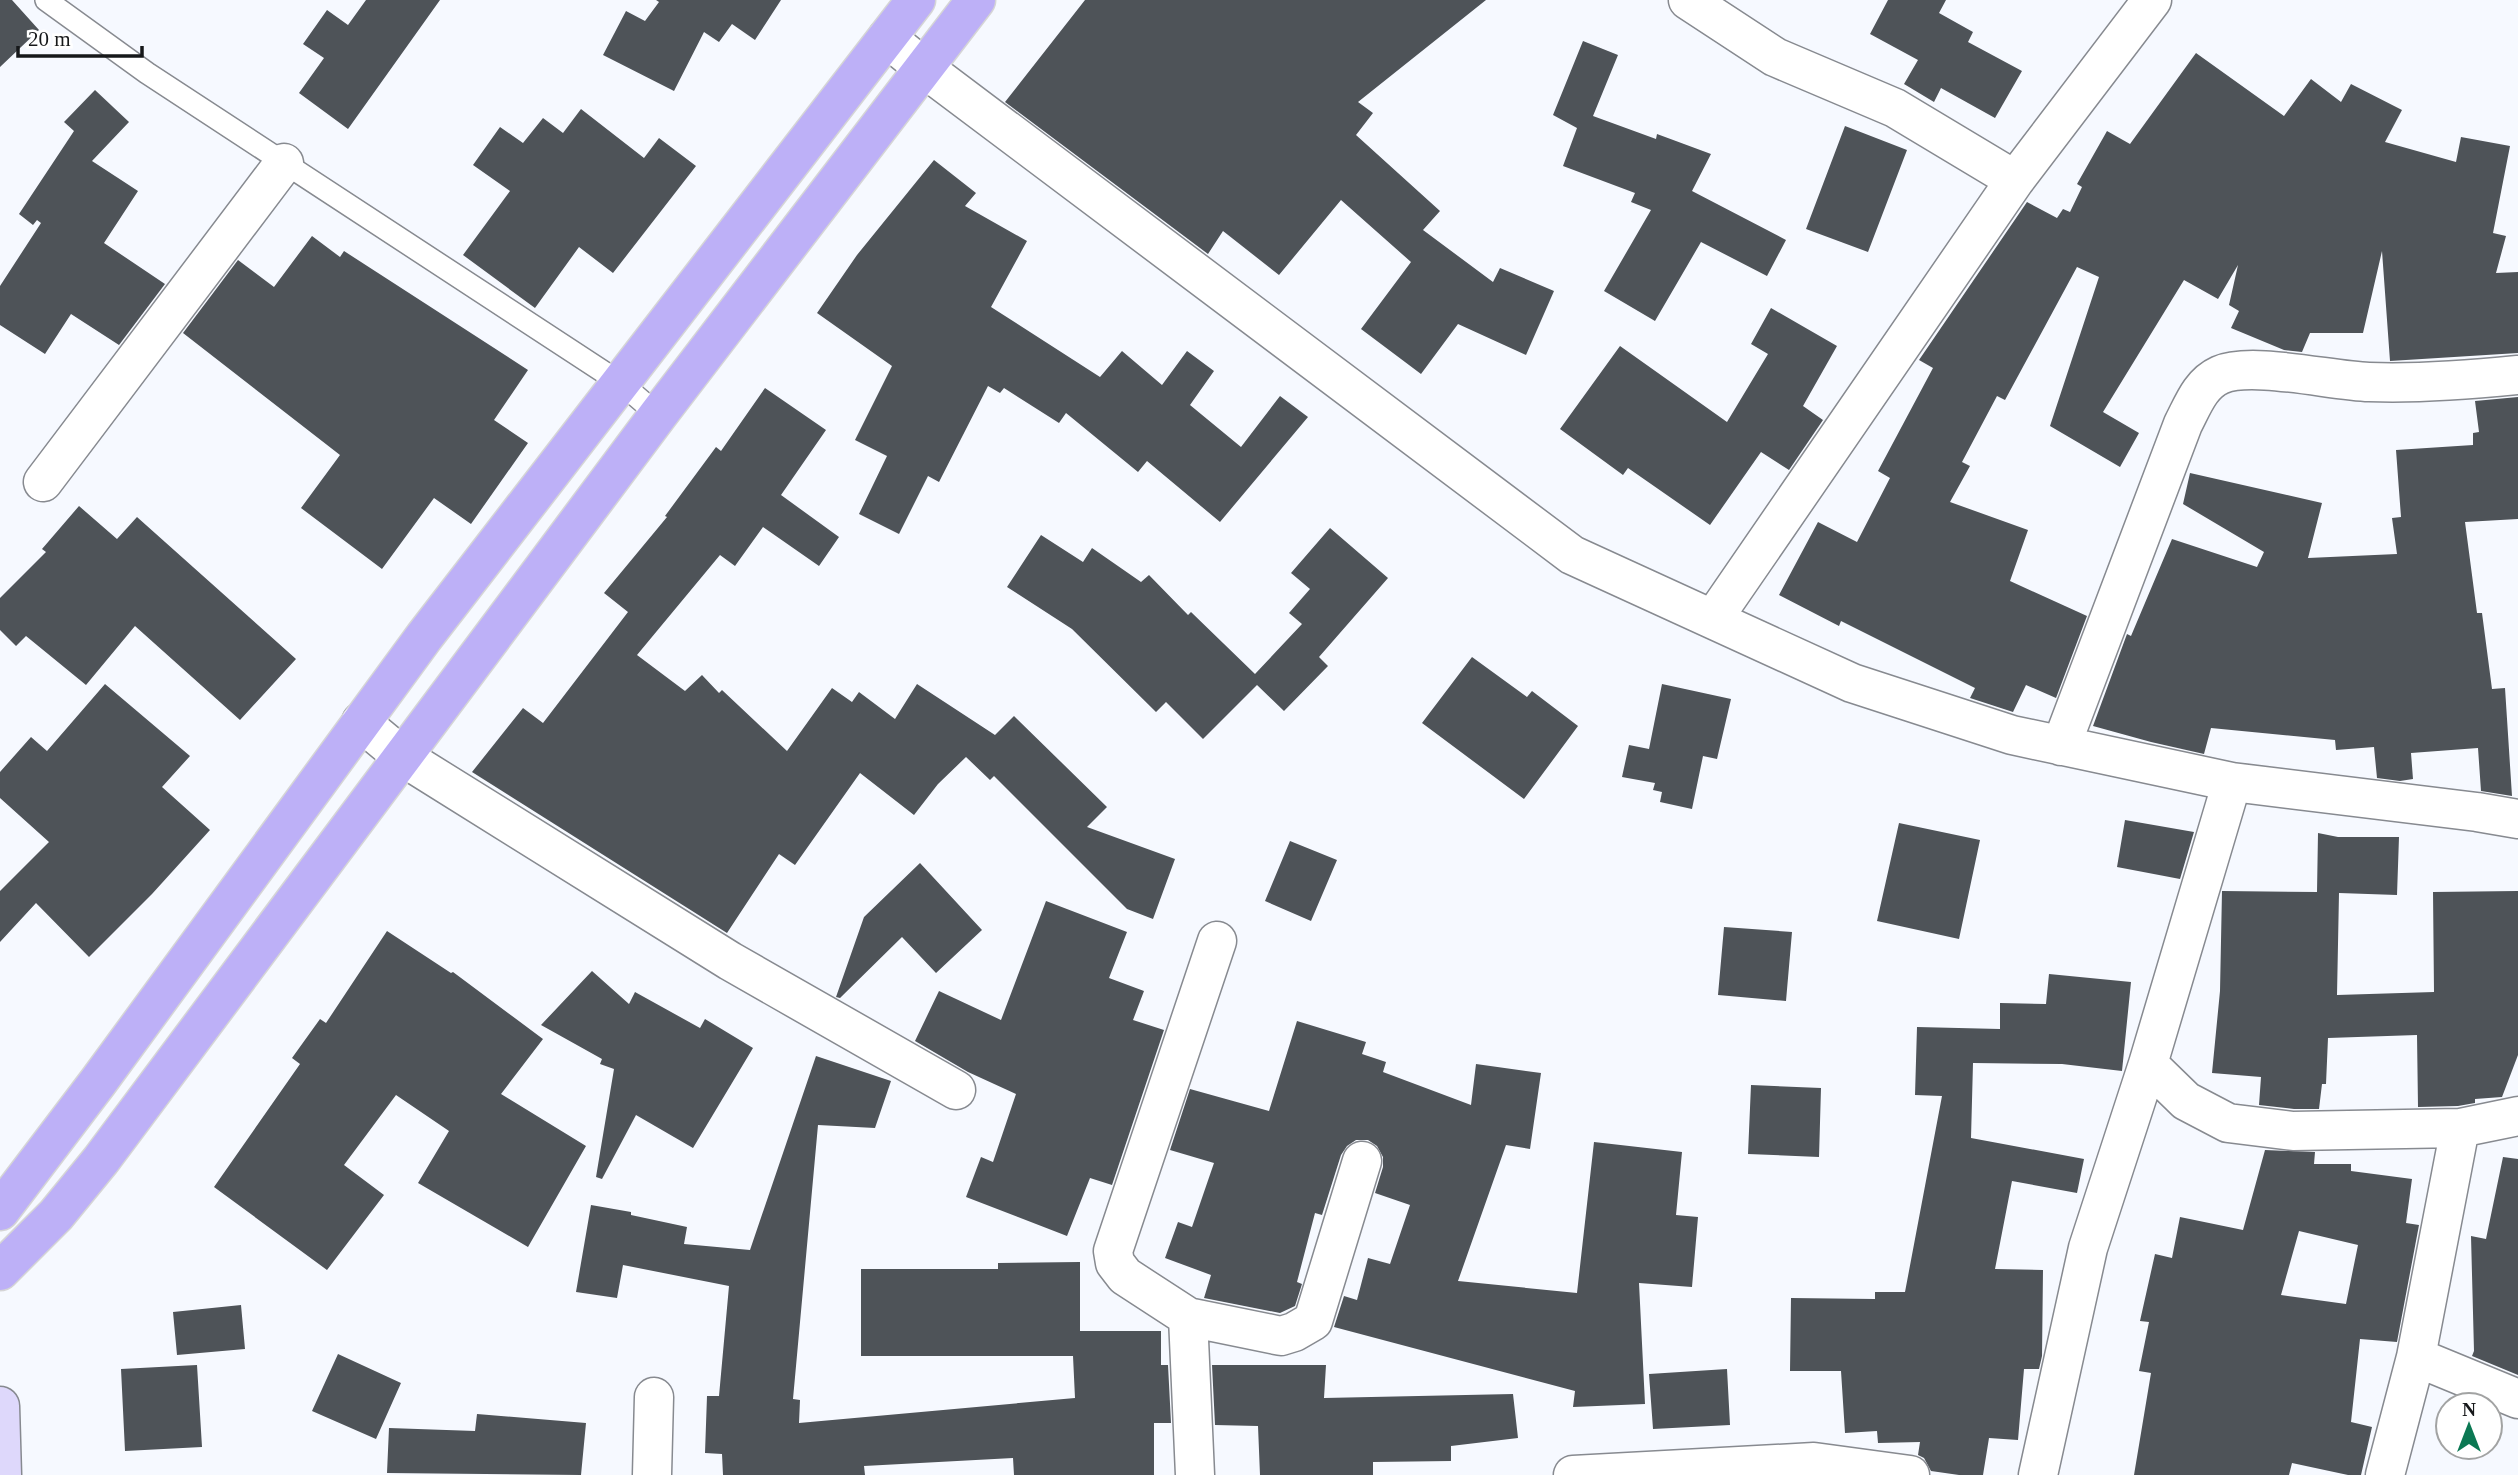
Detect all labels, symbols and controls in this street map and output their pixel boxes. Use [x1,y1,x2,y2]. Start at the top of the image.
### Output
scale bar [18,14,142,58]
text: 20 m [28,27,71,51]
north arrow [2434,1391,2504,1461]
text: N [2462,1399,2476,1420]

